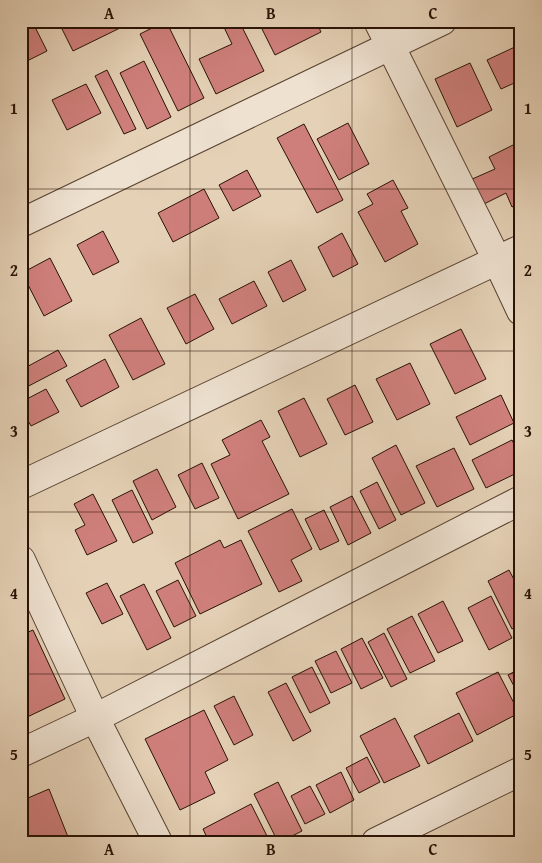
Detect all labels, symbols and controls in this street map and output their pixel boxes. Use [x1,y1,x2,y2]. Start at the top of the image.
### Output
text: A [104,1,115,25]
text: B [266,1,276,25]
text: C [428,1,438,25]
text: 1 [10,96,18,120]
text: 1 [524,96,532,120]
text: 2 [10,258,18,282]
text: 2 [524,258,532,282]
text: 3 [10,419,18,443]
text: 3 [524,419,532,443]
text: 4 [10,581,18,605]
text: 4 [524,581,532,605]
text: 5 [10,742,18,766]
text: 5 [524,742,532,766]
text: A [104,837,115,861]
text: B [266,837,276,861]
text: C [428,837,438,861]

